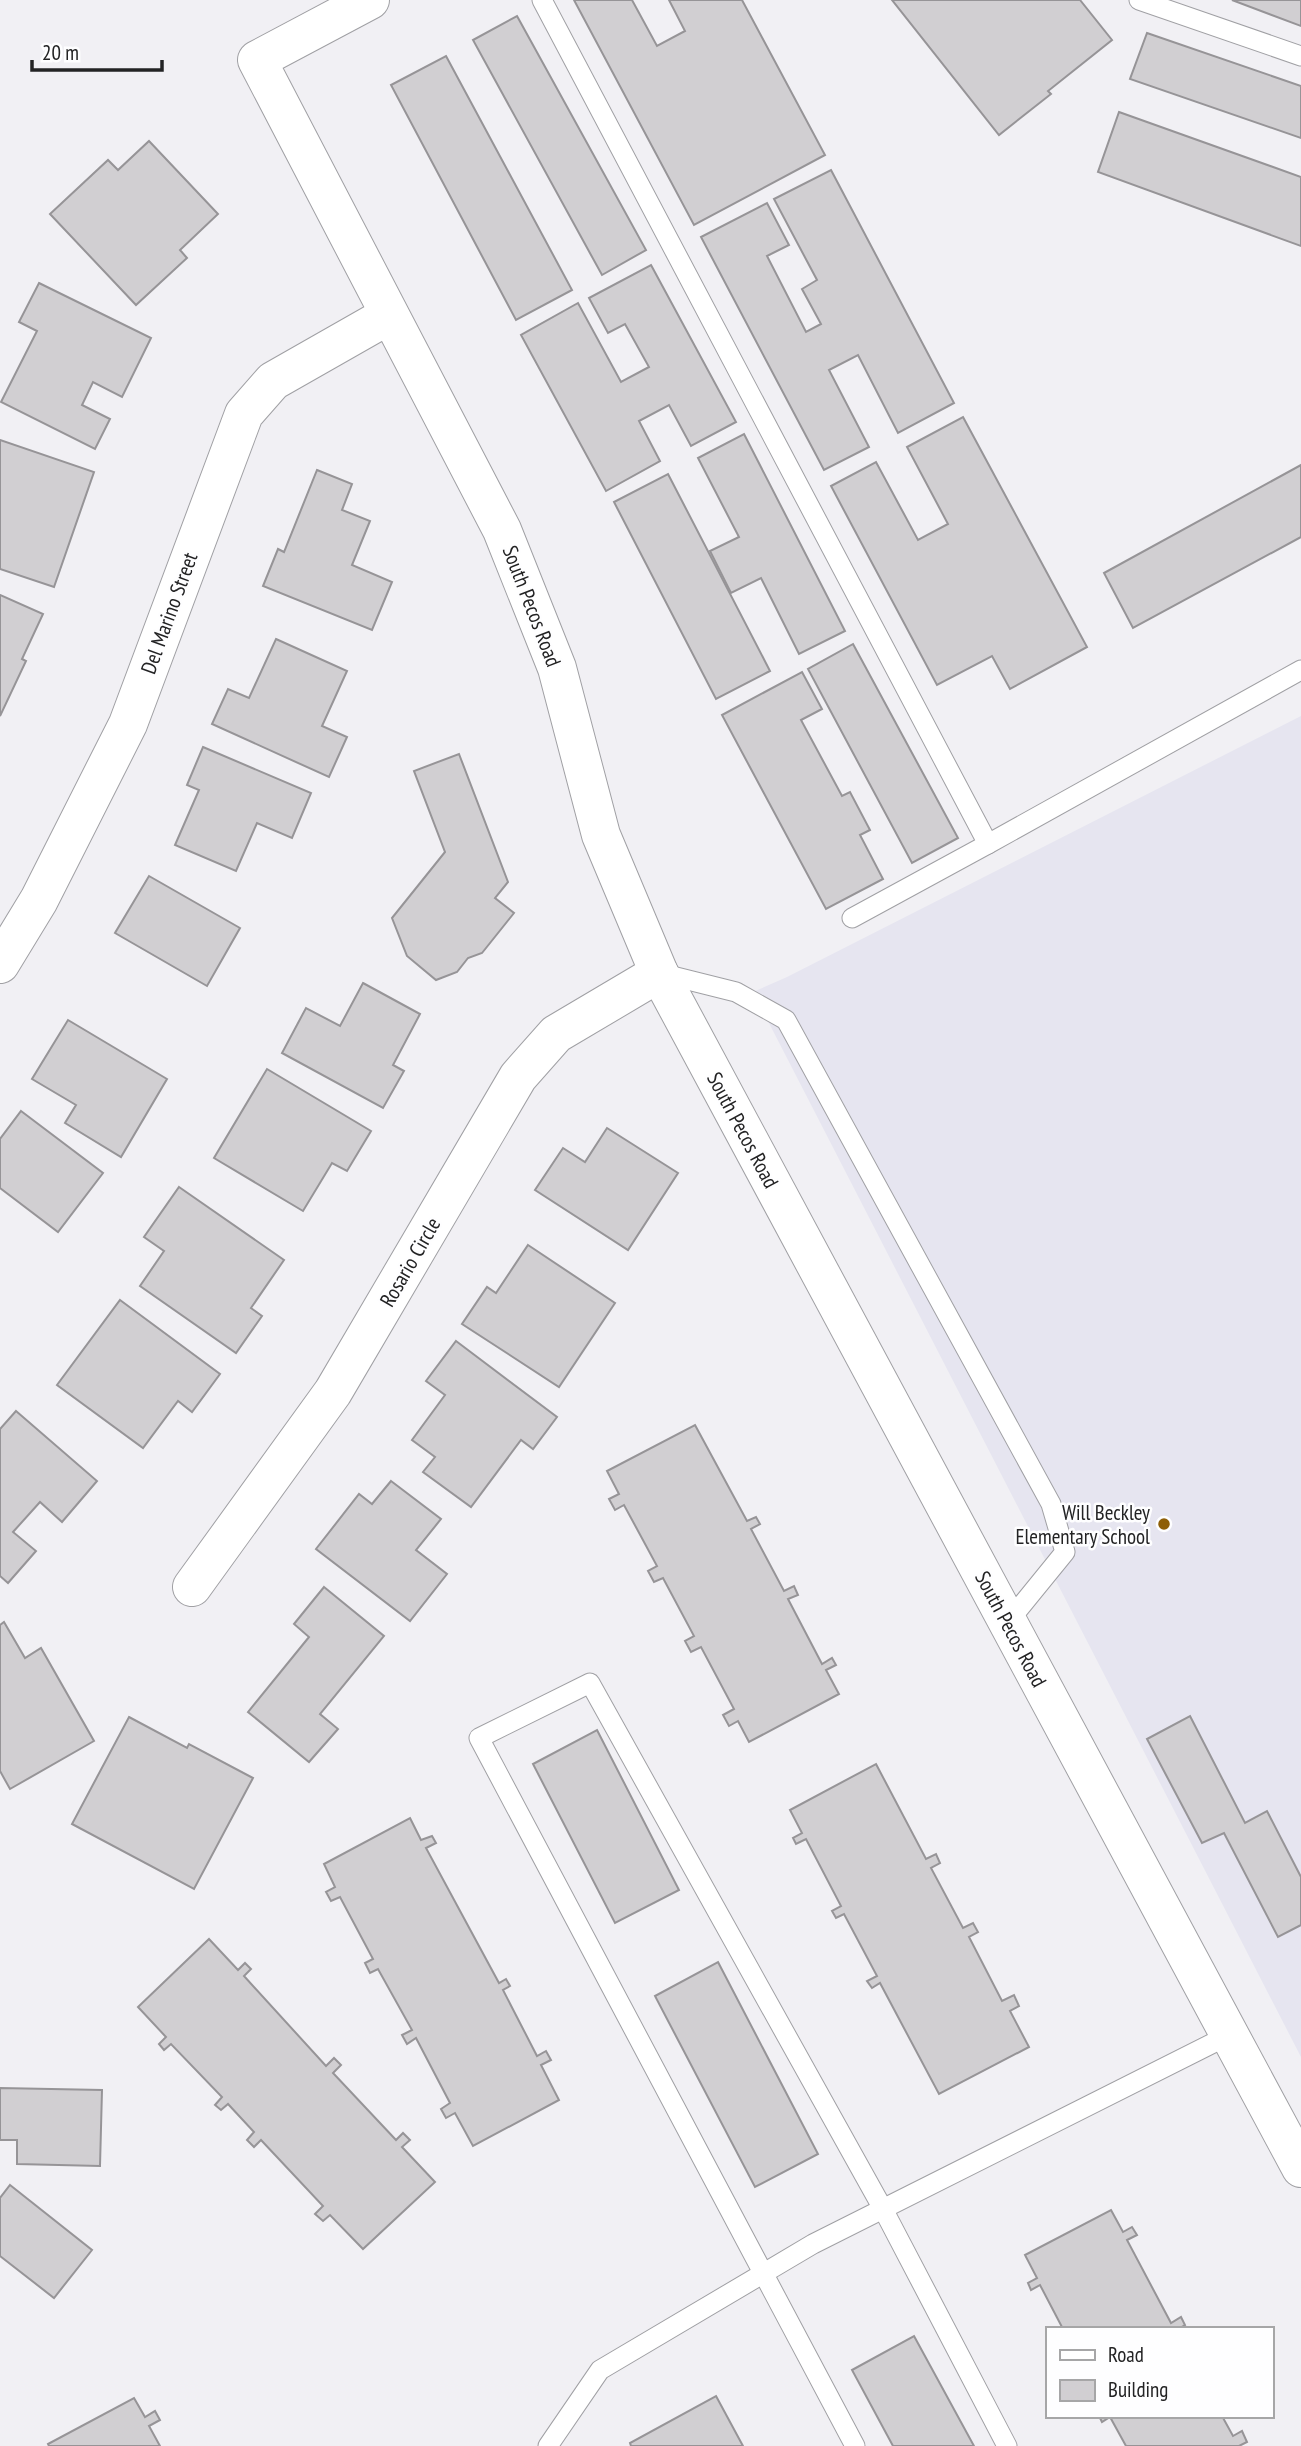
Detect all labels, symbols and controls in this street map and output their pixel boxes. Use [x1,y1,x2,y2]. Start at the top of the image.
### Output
scale bar [32,28,161,72]
text: 20 m [42,39,79,66]
street label: South Pecos Road [497,542,567,670]
street label: Del Marino Street [135,548,204,677]
street label: South Pecos Road [701,1067,785,1193]
street label: Rosario Circle [374,1213,446,1311]
place label: Will Beckley Elementary School [1015,1499,1150,1550]
marker: Will Beckley Elementary School [1156,1516,1172,1532]
street label: South Pecos Road [969,1566,1053,1692]
legend [1046,2327,1273,2418]
text: Road [1108,2341,1144,2368]
text: Building [1108,2376,1168,2403]

